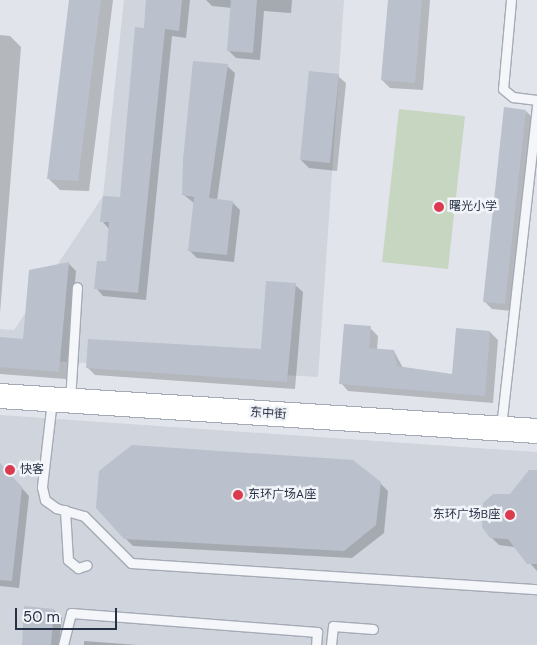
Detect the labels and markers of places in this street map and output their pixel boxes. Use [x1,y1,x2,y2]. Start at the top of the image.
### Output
place label: 曙光小学 [449,200,497,214]
marker: 曙光小学 [433,201,445,213]
place label: 快客 [20,463,44,477]
marker: 快客 [4,464,16,476]
place label: 东环广场A座 [248,488,316,502]
marker: 东环广场A座 [232,489,244,501]
place label: 东环广场B座 [433,508,500,522]
marker: 东环广场B座 [504,509,516,521]

